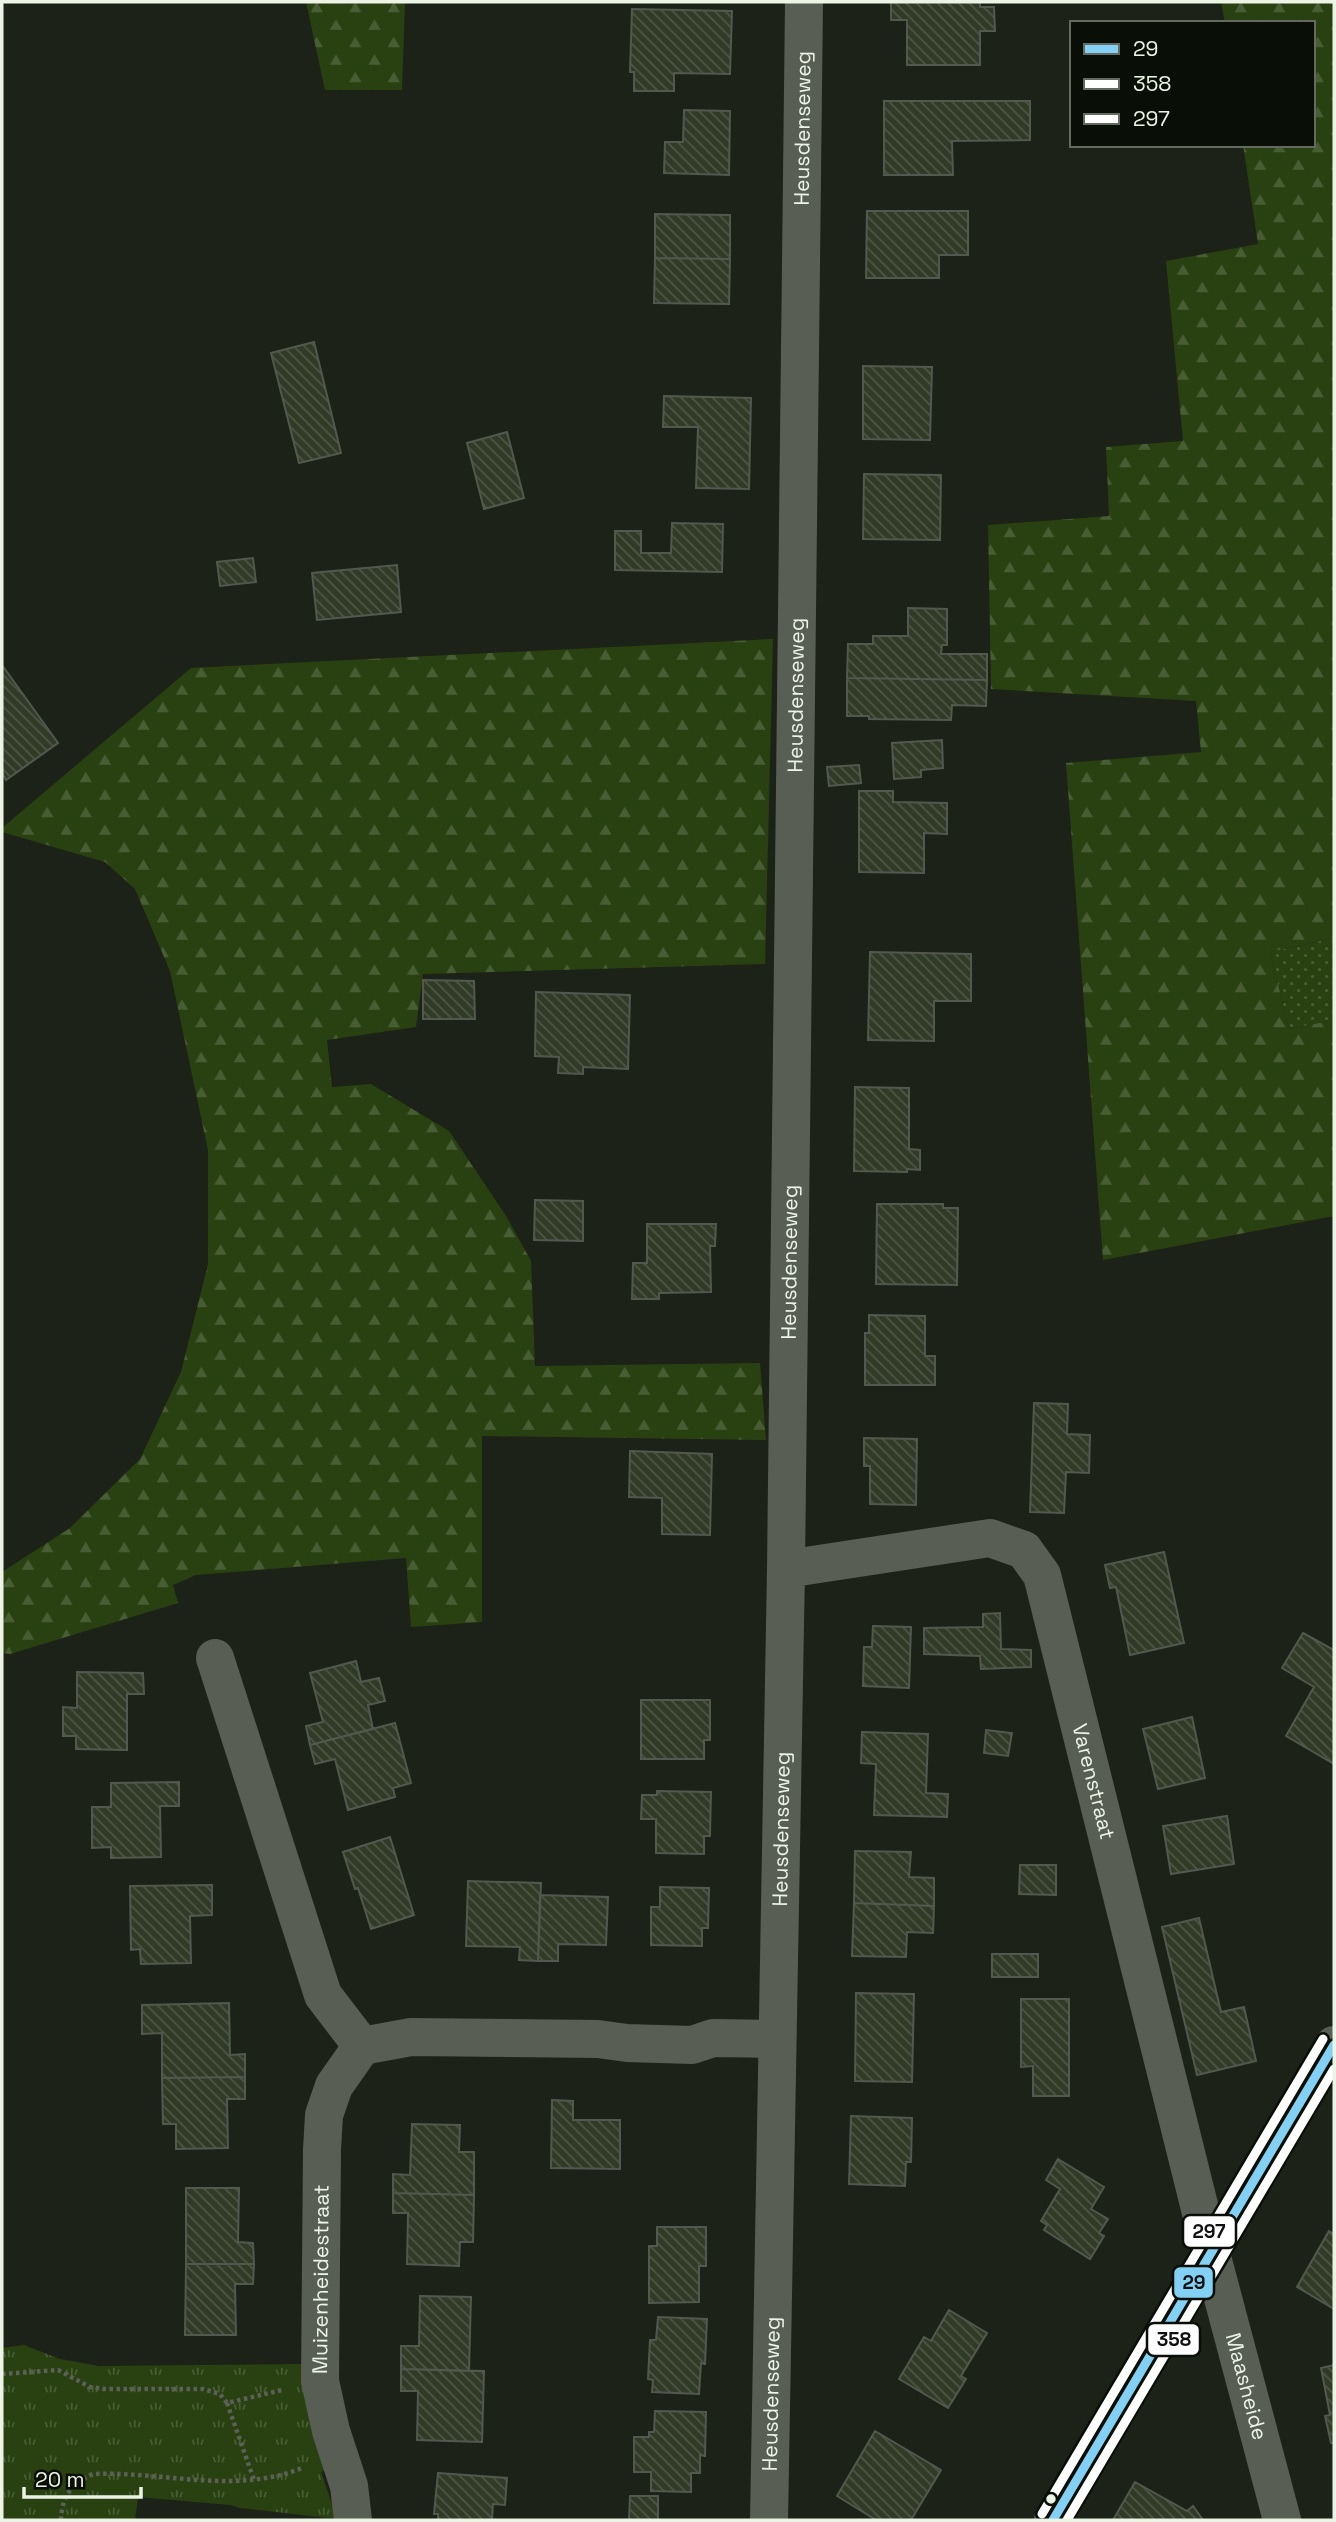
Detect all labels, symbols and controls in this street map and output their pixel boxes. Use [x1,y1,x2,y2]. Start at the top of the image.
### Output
legend [1070,21,1315,147]
text: 29 [1133,35,1158,62]
street label: Heusdenseweg [788,51,816,206]
text: 358 [1133,70,1171,97]
text: 297 [1133,105,1170,132]
street label: Heusdenseweg [781,618,810,773]
street label: Heusdenseweg [775,1185,803,1340]
street label: Varenstraat [1067,1721,1121,1842]
street label: Heusdenseweg [766,1751,796,1907]
street label: Muizenheidestraat [306,2184,335,2374]
line badge: 297 [1183,2215,1236,2248]
text: 297 [1192,2219,1226,2244]
line badge: 29 [1173,2266,1214,2299]
text: 29 [1183,2270,1205,2295]
street label: Heusdenseweg [756,2316,786,2472]
line badge: 358 [1147,2323,1200,2356]
text: 358 [1157,2327,1191,2352]
street label: Maasheide [1220,2330,1274,2443]
scale bar [24,2456,142,2500]
text: 20 m [35,2466,85,2493]
unlabelled marker [1044,2492,1058,2506]

